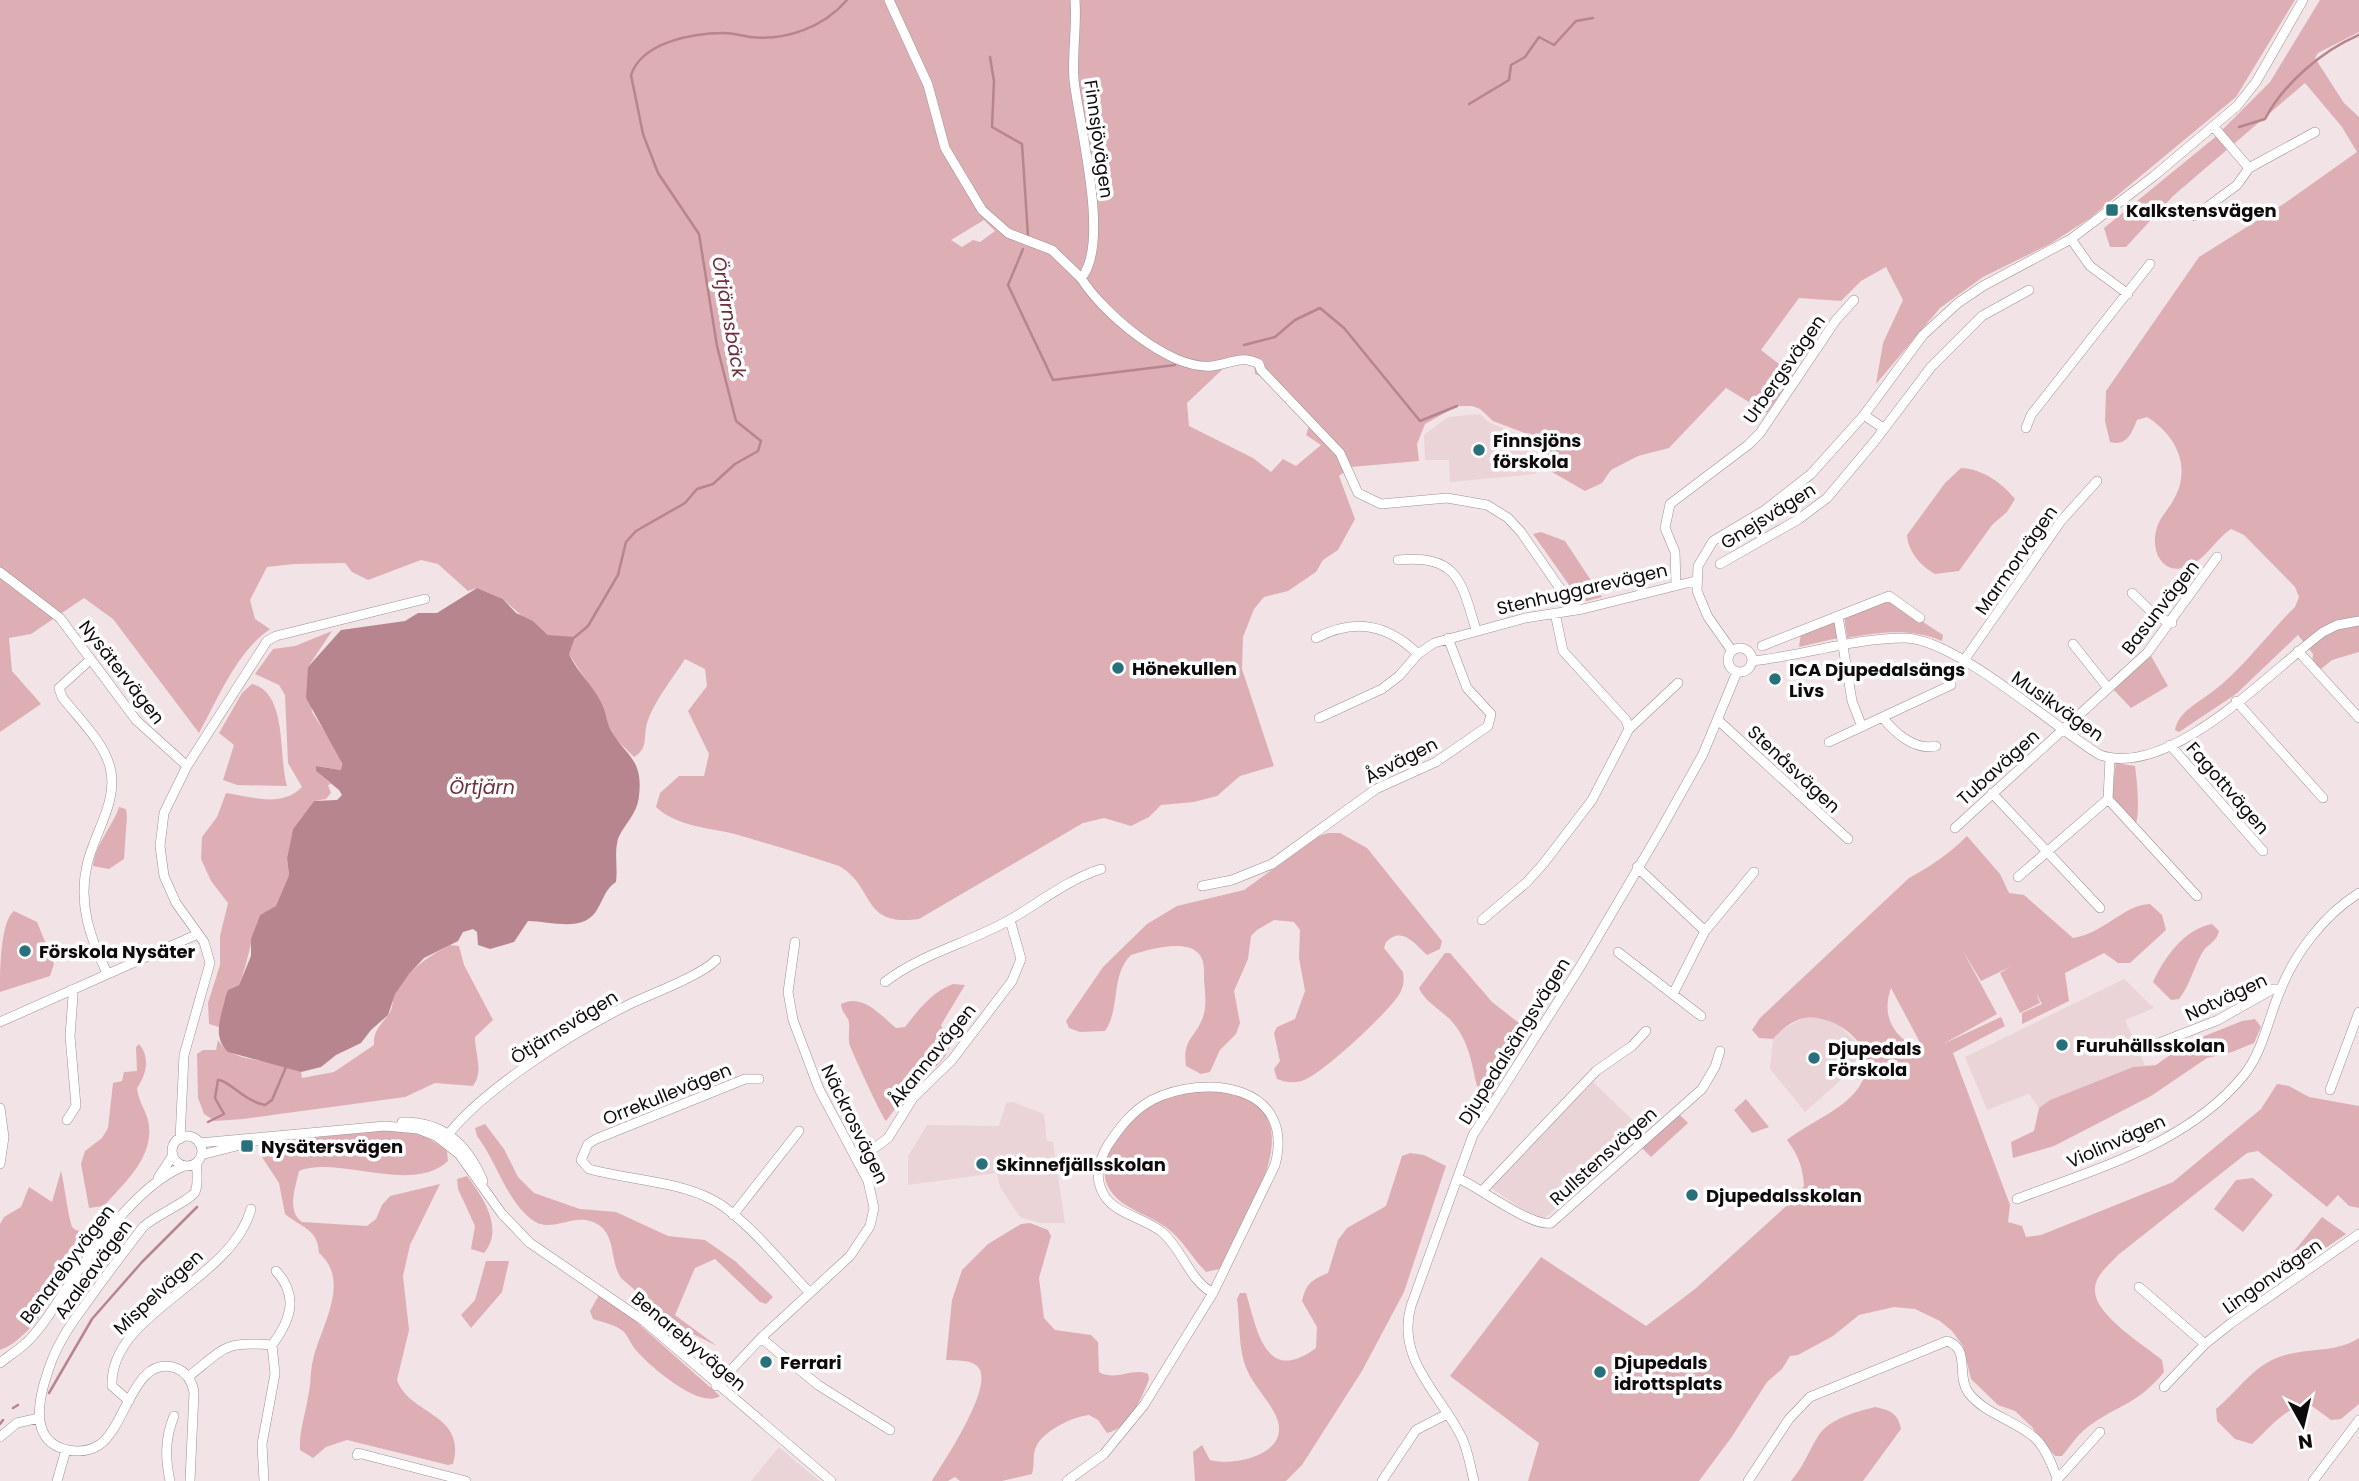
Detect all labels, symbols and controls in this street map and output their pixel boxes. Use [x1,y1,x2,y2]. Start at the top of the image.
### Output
street label: Finnsjövägen [1078,78,1120,200]
place label: Kalkstensvägen [2126,198,2277,223]
marker: Kalkstensvägen [2104,202,2120,218]
water label: Örtjärnsbäck [705,254,753,381]
street label: Urbergsvägen [1737,310,1831,428]
place label: Finnsjöns förskola [1493,428,1581,474]
marker: Finnsjöns förskola [1471,442,1487,458]
street label: Gnejsvägen [1716,477,1820,555]
street label: Marmorvägen [1969,500,2063,620]
street label: Basunvägen [2115,555,2205,659]
street label: Stenhuggarevägen [1494,557,1670,621]
street label: Nysätervägen [73,615,171,729]
place label: Hönekullen [1132,656,1237,681]
place label: ICA Djupedalsängs Livs [1789,657,1965,703]
marker: Hönekullen [1110,660,1126,676]
street label: Musikvägen [2007,665,2109,747]
marker: ICA Djupedalsängs Livs [1767,671,1783,687]
street label: Stenåsvägen [1742,719,1846,819]
street label: Tubavägen [1951,723,2045,811]
street label: Åsvägen [1360,731,1442,789]
street label: Fagottvägen [2181,736,2275,840]
water label: Örtjärn [449,774,515,801]
place label: Förskola Nysäter [39,939,196,964]
marker: Förskola Nysäter [17,943,33,959]
street label: Djupedalsängsvägen [1452,953,1576,1129]
street label: Notvägen [2181,967,2271,1027]
street label: Ötjärnsvägen [506,984,622,1070]
street label: Åkannavägen [883,998,981,1112]
place label: Furuhällsskolan [2076,1033,2225,1058]
place label: Djupedals Förskola [1828,1036,1922,1082]
marker: Furuhällsskolan [2054,1037,2070,1053]
marker: Djupedals Förskola [1806,1050,1822,1066]
street label: Orrekullevägen [599,1057,735,1131]
street label: Näckrosvägen [815,1060,895,1188]
street label: Rullstensvägen [1544,1101,1662,1211]
street label: Violinvägen [2063,1108,2169,1174]
place label: Nysätersvägen [261,1134,403,1159]
marker: Nysätersvägen [239,1138,255,1154]
place label: Skinnefjällsskolan [996,1152,1166,1177]
marker: Skinnefjällsskolan [974,1156,990,1172]
place label: Djupedalsskolan [1706,1183,1862,1208]
marker: Djupedalsskolan [1684,1187,1700,1203]
street label: Benarebyvägen [14,1199,120,1329]
street label: Azaleavägen [48,1214,138,1324]
street label: Lingonvägen [2217,1232,2327,1320]
street label: Mispelvägen [108,1244,208,1340]
street label: Benarebyvägen [626,1285,752,1397]
place label: Ferrari [780,1350,842,1375]
place label: Djupedals idrottsplats [1614,1350,1722,1396]
marker: Ferrari [758,1354,774,1370]
marker: Djupedals idrottsplats [1592,1364,1608,1380]
north arrow [2268,1390,2338,1460]
text: N [2296,1427,2314,1456]

